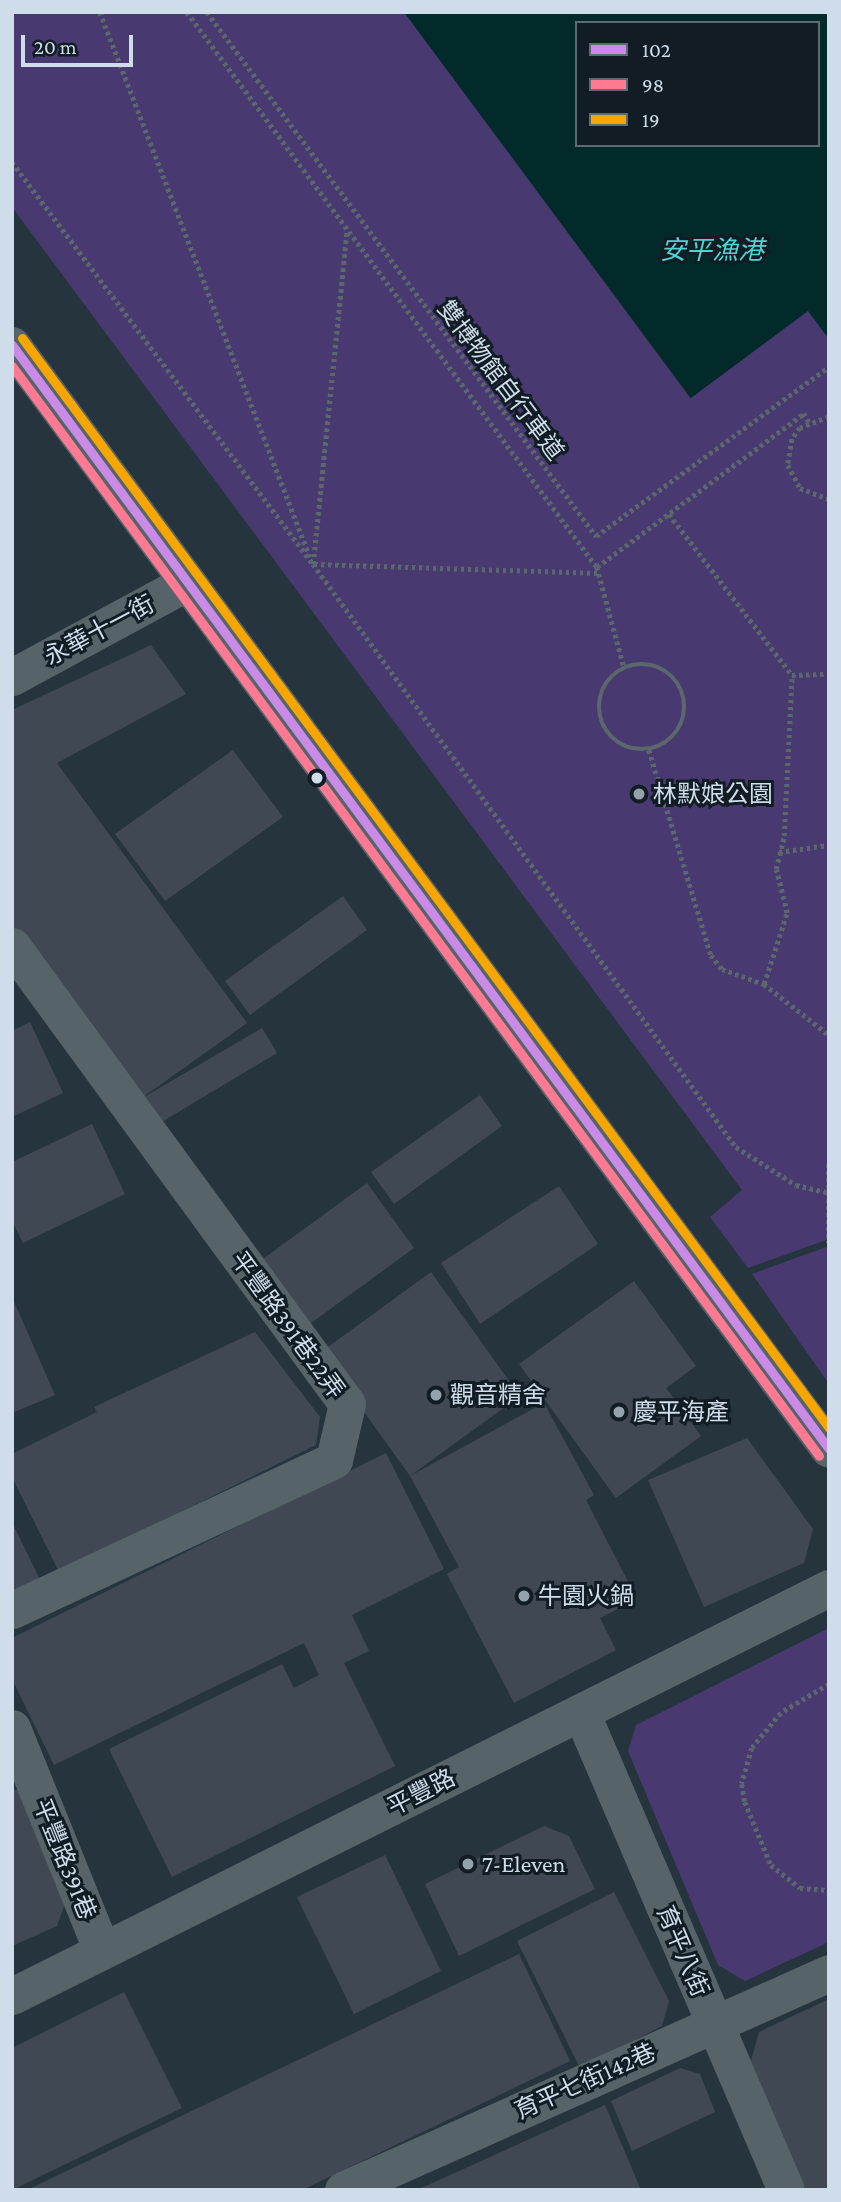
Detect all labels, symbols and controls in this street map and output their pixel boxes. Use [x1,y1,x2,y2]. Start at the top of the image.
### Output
scale bar [24,21,136,65]
legend [575,21,820,147]
text: 20 m [34,35,77,59]
text: 102 [642,38,671,62]
text: 98 [642,73,664,97]
text: 19 [642,108,660,132]
water label: 安平漁港 [660,235,764,267]
street label: 雙博物館自行車道 [432,295,570,465]
street label: 永華十一街 [39,589,159,671]
unlabelled marker [310,771,324,785]
place label: 林默娘公園 [653,780,773,808]
marker: 林默娘公園 [631,786,647,802]
street label: 平豐路391巷22弄 [225,1246,351,1404]
place label: 觀音精舍 [450,1381,546,1409]
marker: 觀音精舍 [428,1387,444,1403]
place label: 慶平海產 [633,1398,729,1426]
marker: 慶平海產 [611,1404,627,1420]
place label: 牛園火鍋 [538,1582,634,1610]
marker: 牛園火鍋 [516,1588,532,1604]
street label: 平豐路 [382,1763,460,1821]
street label: 平豐路391巷 [28,1795,102,1923]
place label: 7-Eleven [482,1850,565,1878]
marker: 7-Eleven [460,1856,476,1872]
street label: 育平八街 [651,1901,715,2001]
street label: 育平七街142巷 [510,2037,660,2125]

